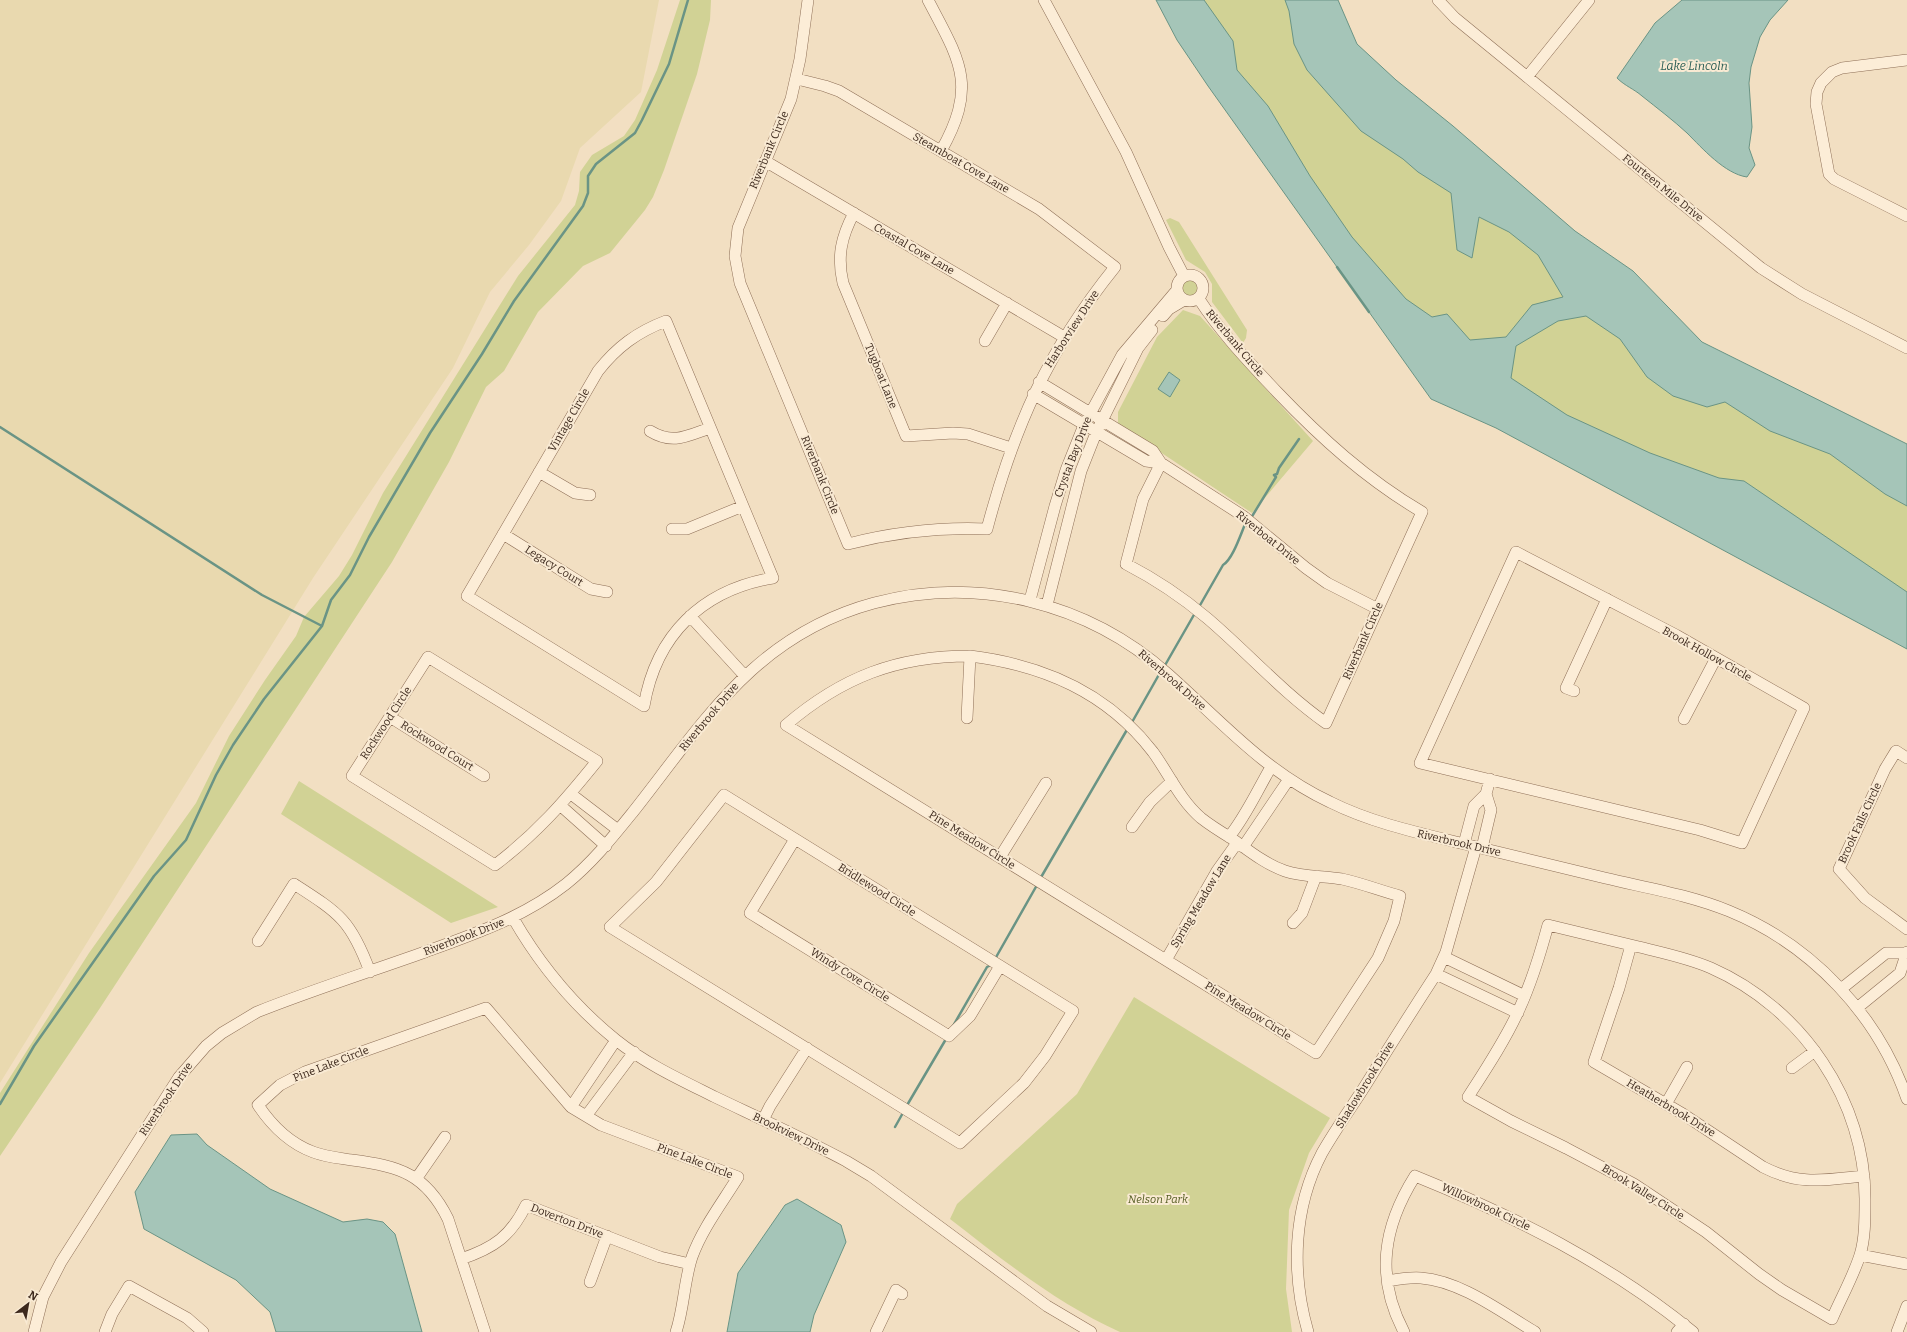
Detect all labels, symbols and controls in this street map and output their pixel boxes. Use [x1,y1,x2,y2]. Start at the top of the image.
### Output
water label: Lake Lincoln [1660,59,1728,73]
street label: Riverbank Circle [747,109,791,191]
street label: Steamboat Cove Lane [910,130,1012,196]
street label: Fourteen Mile Drive [1620,151,1706,225]
street label: Coastal Cove Lane [871,221,957,277]
street label: Harborview Drive [1042,288,1102,370]
street label: Riverbank Circle [1203,307,1267,379]
street label: Tugboat Lane [862,342,900,410]
street label: Vintage Circle [546,386,592,454]
street label: Crystal Bay Drive [1052,415,1094,499]
street label: Riverbank Circle [798,434,842,516]
street label: Riverboat Drive [1233,508,1303,568]
street label: Legacy Court [522,543,586,589]
street label: Riverbank Circle [1340,600,1386,682]
street label: Brook Hollow Circle [1660,624,1754,684]
street label: Riverbrook Drive [1135,647,1209,713]
street label: Riverbrook Drive [677,680,741,754]
street label: Rockwood Circle [358,684,414,762]
street label: Rockwood Court [398,718,476,774]
street label: Brook Falls Circle [1836,781,1884,865]
street label: Pine Meadow Circle [926,808,1018,872]
street label: Riverbrook Drive [1416,827,1502,859]
street label: Spring Meadow Lane [1168,852,1234,950]
street label: Bridlewood Circle [836,861,918,919]
street label: Riverbrook Drive [422,916,506,958]
street label: Windy Cove Circle [808,945,892,1005]
street label: Pine Meadow Circle [1202,979,1294,1043]
street label: Shadowbrook Drive [1333,1039,1397,1131]
street label: Pine Lake Circle [291,1044,371,1084]
street label: Riverbrook Drive [137,1060,195,1138]
street label: Heatherbrook Drive [1624,1076,1718,1140]
street label: Brookview Drive [751,1110,831,1158]
street label: Pine Lake Circle [655,1141,735,1181]
street label: Brook Valley Circle [1599,1161,1687,1223]
street label: Willowbrook Circle [1440,1181,1532,1233]
park label: Nelson Park [1128,1193,1189,1206]
street label: Doverton Drive [529,1201,605,1241]
north arrow [8,1284,48,1324]
text: N [26,1288,40,1304]

